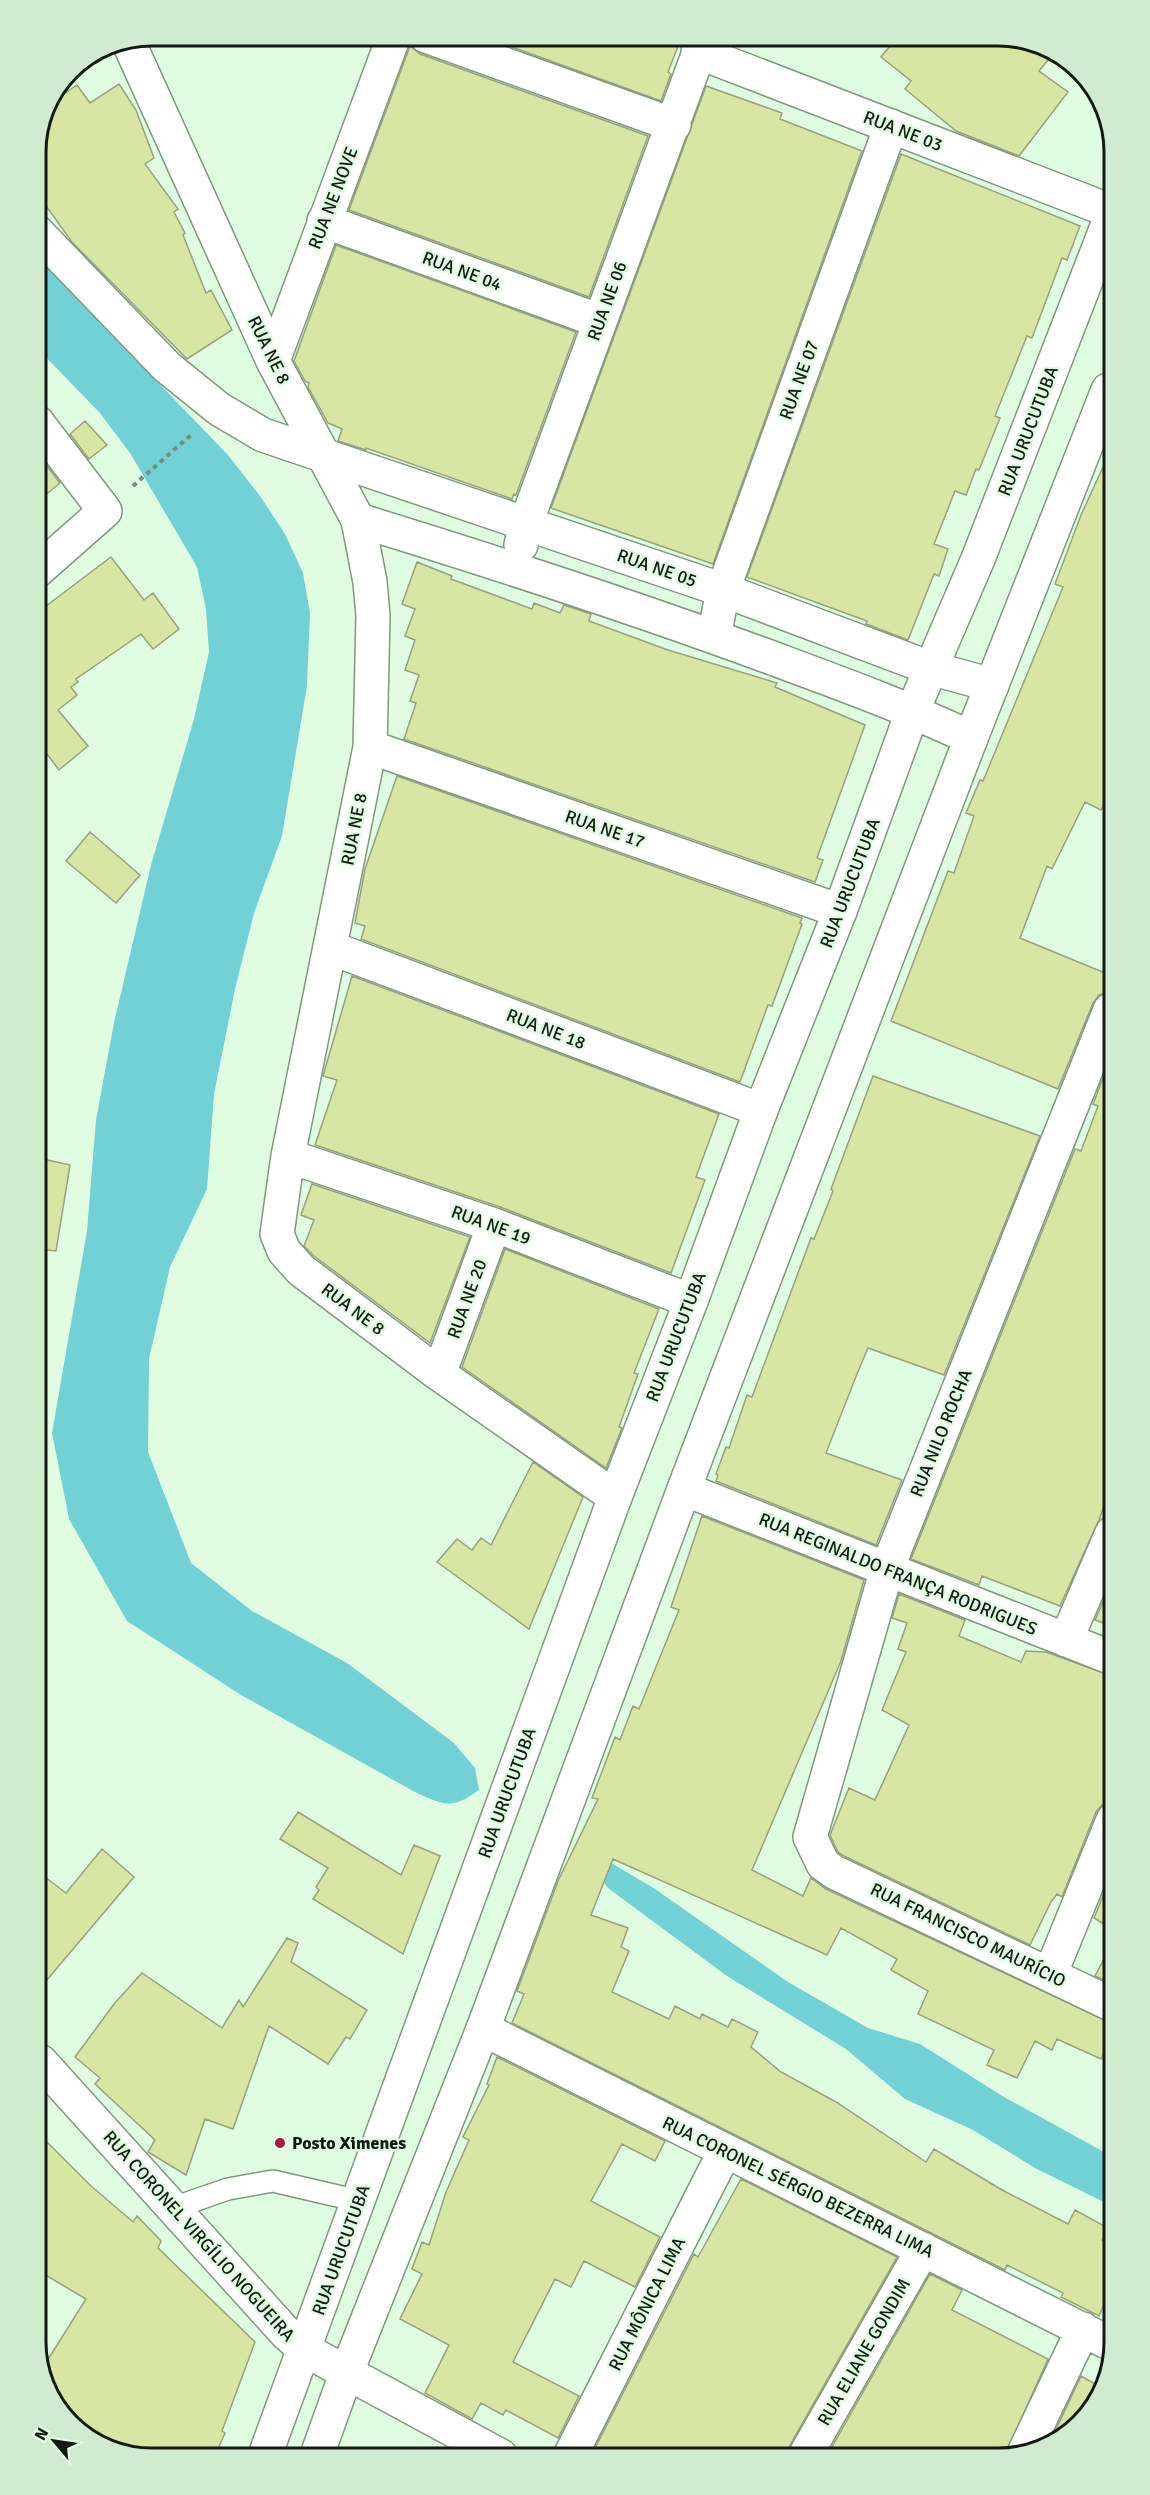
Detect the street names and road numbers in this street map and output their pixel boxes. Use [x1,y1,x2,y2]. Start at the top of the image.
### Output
street label: RUA NE 03 [860,106,946,156]
street label: RUA NE NOVE [303,144,363,252]
street label: RUA NE 04 [419,246,505,296]
street label: RUA NE 06 [582,258,632,344]
street label: RUA NE 8 [243,312,295,388]
street label: RUA NE 07 [774,337,824,423]
street label: RUA URUCUTUBA [993,363,1063,499]
street label: RUA NE 05 [614,544,700,592]
street label: RUA NE 8 [336,791,372,867]
street label: RUA NE 17 [562,805,648,853]
street label: RUA URUCUTUBA [815,815,885,951]
street label: RUA NE 18 [503,1004,589,1054]
street label: RUA NE 19 [448,1200,534,1250]
street label: RUA NE 20 [442,1256,492,1342]
street label: RUA URUCUTUBA [641,1269,711,1405]
street label: RUA NE 8 [317,1278,389,1340]
street label: RUA NILO ROCHA [905,1366,977,1500]
street label: RUA REGINALDO FRANÇA RODRIGUES [756,1508,1040,1640]
street label: RUA URUCUTUBA [473,1725,541,1861]
street label: RUA FRANCISCO MAURÍCIO [867,1878,1069,1992]
street label: RUA CORONEL SÉRGIO BEZERRA LIMA [659,2112,937,2262]
street label: RUA CORONEL VIRGÍLIO NOGUEIRA [98,2126,300,2346]
street label: RUA URUCUTUBA [307,2182,375,2318]
street label: RUA MÔNICA LIMA [604,2234,690,2374]
street label: RUA ELIANE GONDIM [813,2274,915,2430]

